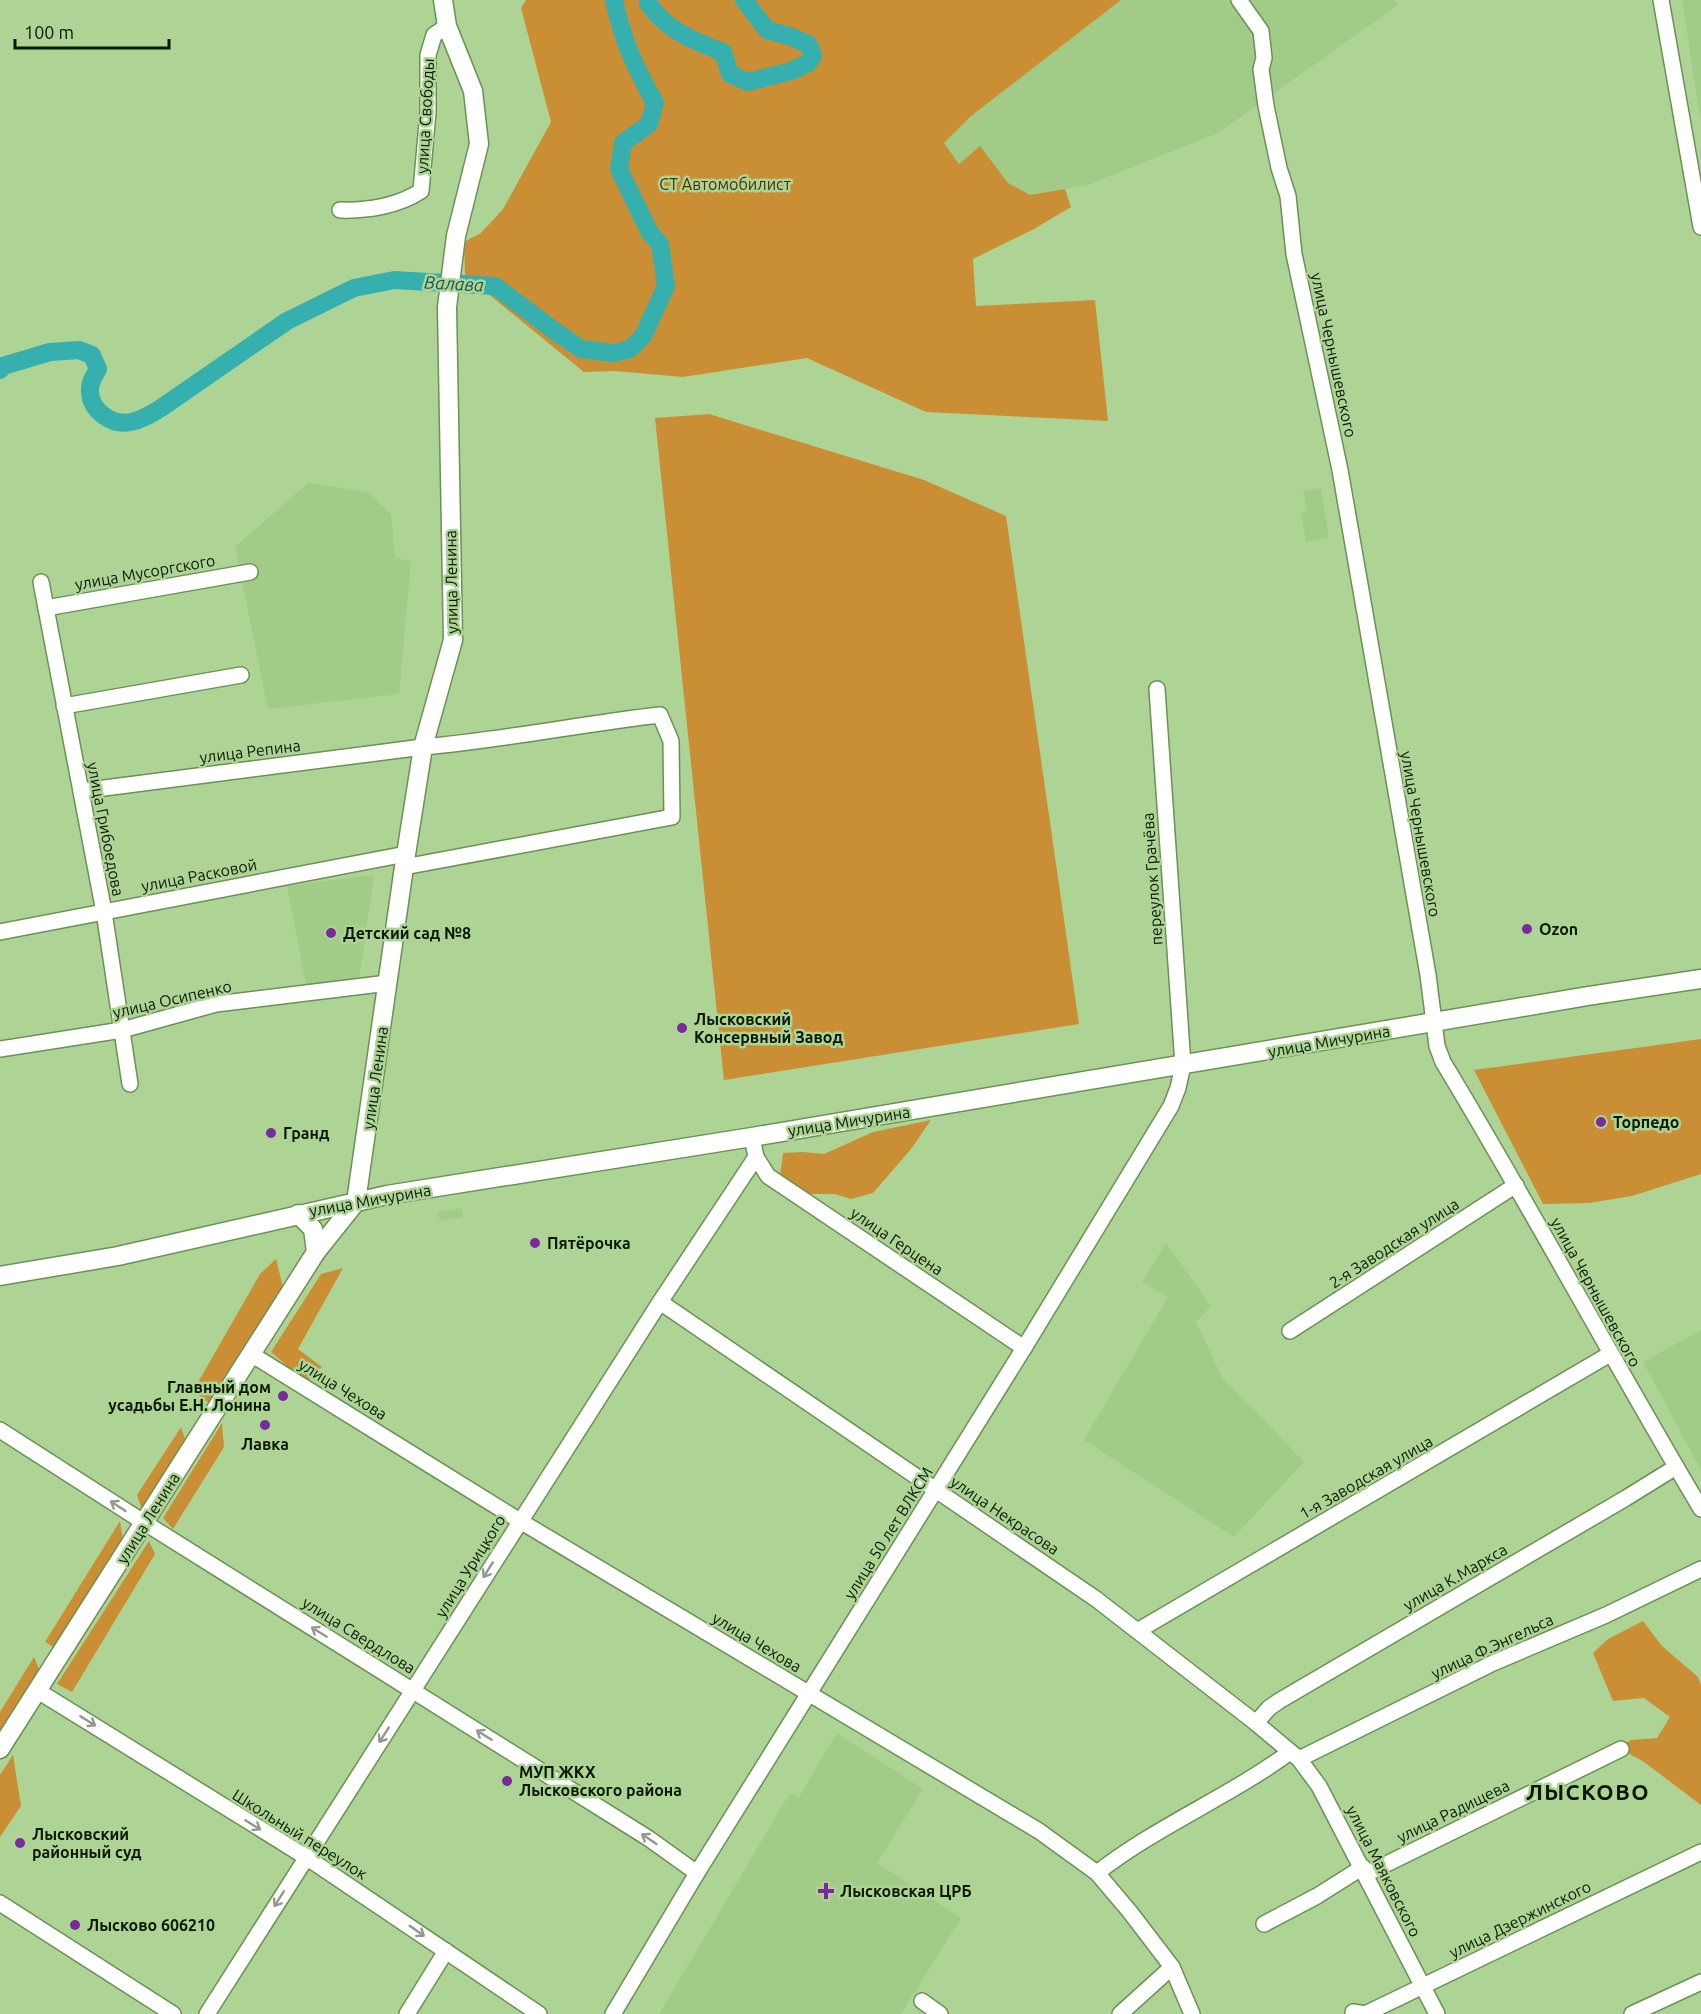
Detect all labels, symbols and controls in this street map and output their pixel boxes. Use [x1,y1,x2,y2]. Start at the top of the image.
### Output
scale bar [15,12,170,50]
text: 100 m [24,22,74,42]
street label: улица Свободы [413,58,437,174]
park label: СТ Автомобилист [659,175,791,193]
water label: Валава [424,271,485,295]
street label: улица Чернышевского [1308,271,1360,439]
street label: улица Ленина [441,530,461,634]
street label: улица Мусоргского [73,551,217,593]
street label: улица Репина [198,736,302,766]
street label: улица Чернышевского [1398,750,1444,918]
street label: улица Грибоедова [84,760,128,898]
street label: переулок Грачёва [1138,812,1166,946]
street label: улица Расковой [140,855,258,895]
place label: Ozon [1539,920,1578,938]
marker: Ozon [1520,922,1534,936]
place label: Детский сад №8 [343,924,471,942]
marker: Детский сад №8 [324,926,338,940]
street label: улица Осипенко [111,977,233,1021]
place label: Лысковский Консервный Завод [694,1010,843,1046]
marker: Лысковский Консервный Завод [675,1021,689,1035]
street label: улица Мичурина [1267,1021,1391,1061]
street label: улица Ленина [359,1025,391,1131]
street label: улица Мичурина [787,1102,911,1140]
place label: Торпедо [1613,1113,1679,1131]
marker: Торпедо [1594,1115,1608,1129]
place label: Гранд [283,1124,330,1142]
marker: Гранд [264,1126,278,1140]
street label: улица Мичурина [308,1180,432,1220]
street label: 2-я Заводская улица [1326,1194,1462,1292]
street label: улица Герцена [847,1203,947,1279]
street label: улица Чернышевского [1547,1214,1645,1370]
place label: Пятёрочка [547,1234,631,1252]
marker: Пятёрочка [528,1236,542,1250]
street label: улица Чехова [296,1355,390,1423]
place label: Главный дом усадьбы Е.Н. Лонина [108,1378,271,1414]
marker: Главный дом усадьбы Е.Н. Лонина [276,1389,290,1403]
marker: Лавка [258,1418,272,1432]
street label: 1-я Заводская улица [1296,1432,1436,1522]
place label: Лавка [241,1435,289,1453]
street label: улица 50 лет ВЛКСМ [840,1464,936,1602]
street label: улица Ленина [113,1469,183,1567]
street label: улица Некрасова [947,1472,1063,1558]
one-way arrow [110,1499,127,1511]
street label: улица Урицкого [431,1511,509,1621]
street label: улица К.Маркса [1400,1540,1510,1614]
one-way arrow [482,1562,495,1579]
street label: улица Свердлова [299,1593,419,1677]
street label: улица Чехова [709,1608,805,1676]
street label: улица Ф.Энгельса [1428,1610,1556,1682]
one-way arrow [311,1625,328,1637]
one-way arrow [79,1716,96,1728]
one-way arrow [378,1726,390,1743]
one-way arrow [476,1729,493,1741]
place label: МУП ЖКХ Лысковского района [519,1763,682,1799]
marker: МУП ЖКХ Лысковского района [500,1774,514,1788]
street label: улица Радищева [1394,1776,1512,1846]
district label: ЛЫСКОВО [1526,1779,1650,1804]
street label: Школьный переулок [229,1785,371,1883]
street label: улица Маяковского [1343,1802,1425,1940]
one-way arrow [244,1819,261,1831]
place label: Лысковский районный суд [32,1825,142,1861]
one-way arrow [641,1833,658,1845]
marker: Лысковский районный суд [13,1836,27,1850]
street label: улица Дзержинского [1446,1877,1594,1961]
marker: Лысковская ЦРБ [817,1882,835,1900]
place label: Лысковская ЦРБ [840,1882,972,1900]
one-way arrow [273,1891,286,1908]
place label: Лысково 606210 [87,1916,215,1934]
marker: Лысково 606210 [68,1918,82,1932]
one-way arrow [408,1925,424,1937]

